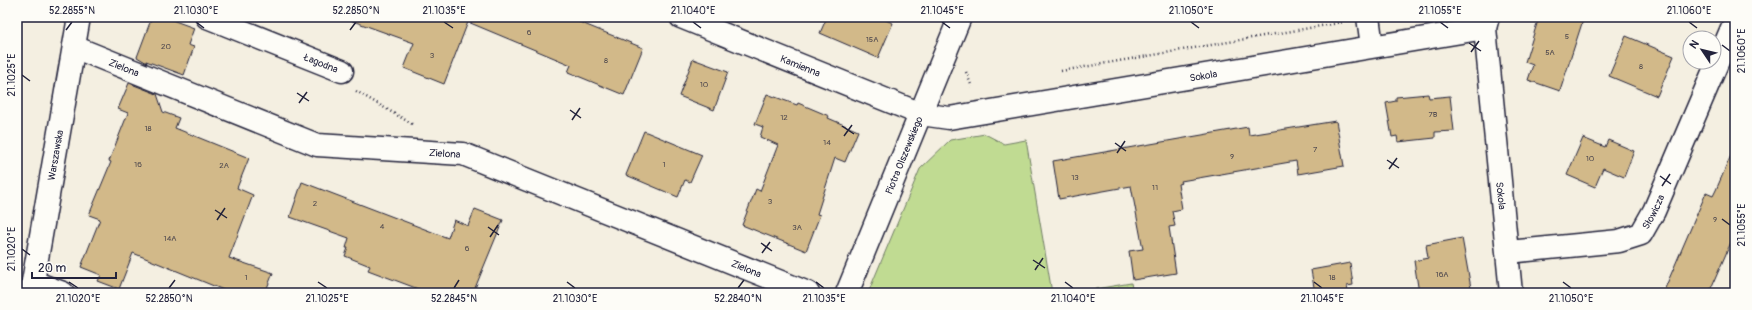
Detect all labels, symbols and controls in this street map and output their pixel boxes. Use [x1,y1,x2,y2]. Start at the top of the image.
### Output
text: 52.2855°N [49,5,95,17]
text: 21.1030°E [174,5,218,17]
text: 52.2850°N [332,5,380,17]
text: 21.1035°E [422,5,466,17]
text: 21.1040°E [671,5,715,17]
text: 21.1045°E [920,5,964,17]
text: 21.1050°E [1169,5,1213,17]
text: 21.1055°E [1419,5,1461,17]
text: 21.1060°E [1667,5,1711,17]
house number: 6 [527,28,532,37]
text: 21.1060°E [1736,29,1748,73]
north arrow [1682,30,1722,70]
house number: 5 [1565,32,1569,41]
house number: 15A [866,35,878,44]
text: N [1687,37,1702,51]
house number: 20 [161,42,172,51]
house number: 5A [1545,48,1555,57]
street label: Łagodna [301,51,340,76]
house number: 3 [430,51,435,60]
text: 21.1025°E [6,53,18,97]
street label: Kamienna [778,53,822,80]
house number: 8 [604,56,608,65]
street label: Zielona [107,57,141,80]
house number: 8 [1639,62,1643,71]
street label: Sokola [1189,68,1219,85]
house number: 10 [700,80,709,89]
house number: 7B [1429,110,1438,119]
house number: 12 [780,113,788,122]
street label: Piotra Olszewskiego [883,114,926,196]
house number: 18 [144,124,152,133]
street label: Warszawska [46,129,66,181]
house number: 14 [823,138,831,147]
house number: 7 [1313,145,1318,154]
street label: Zielona [429,147,461,161]
house number: 9 [1230,152,1234,161]
house number: 10 [1586,154,1595,163]
house number: 16 [134,160,142,169]
house number: 1 [662,160,666,169]
house number: 2A [219,161,229,170]
house number: 13 [1071,173,1079,182]
street label: Sokola [1493,181,1508,211]
house number: 11 [1152,183,1158,192]
street label: Słowicza [1640,193,1667,232]
house number: 3 [768,197,773,206]
house number: 2 [313,199,318,208]
text: 21.1055°E [1736,204,1748,246]
house number: 9 [1713,215,1717,224]
house number: 4 [380,222,385,231]
house number: 3A [792,223,802,232]
text: 21.1020°E [6,227,18,271]
house number: 14A [164,234,176,243]
house number: 6 [465,244,470,253]
scale bar [32,254,116,280]
street label: Zielona [729,258,763,281]
text: 20 m [38,261,67,276]
house number: 16A [1436,270,1448,279]
house number: 1 [244,273,248,282]
house number: 18 [1328,273,1336,282]
text: 21.1020°E [56,293,100,305]
text: 52.2850°N [145,293,193,305]
text: 21.1025°E [305,293,349,305]
text: 52.2845°N [431,293,477,305]
text: 21.1030°E [553,293,597,305]
text: 52.2840°N [714,293,762,305]
text: 21.1035°E [802,293,846,305]
text: 21.1040°E [1051,293,1095,305]
text: 21.1045°E [1300,293,1344,305]
text: 21.1050°E [1549,293,1593,305]

